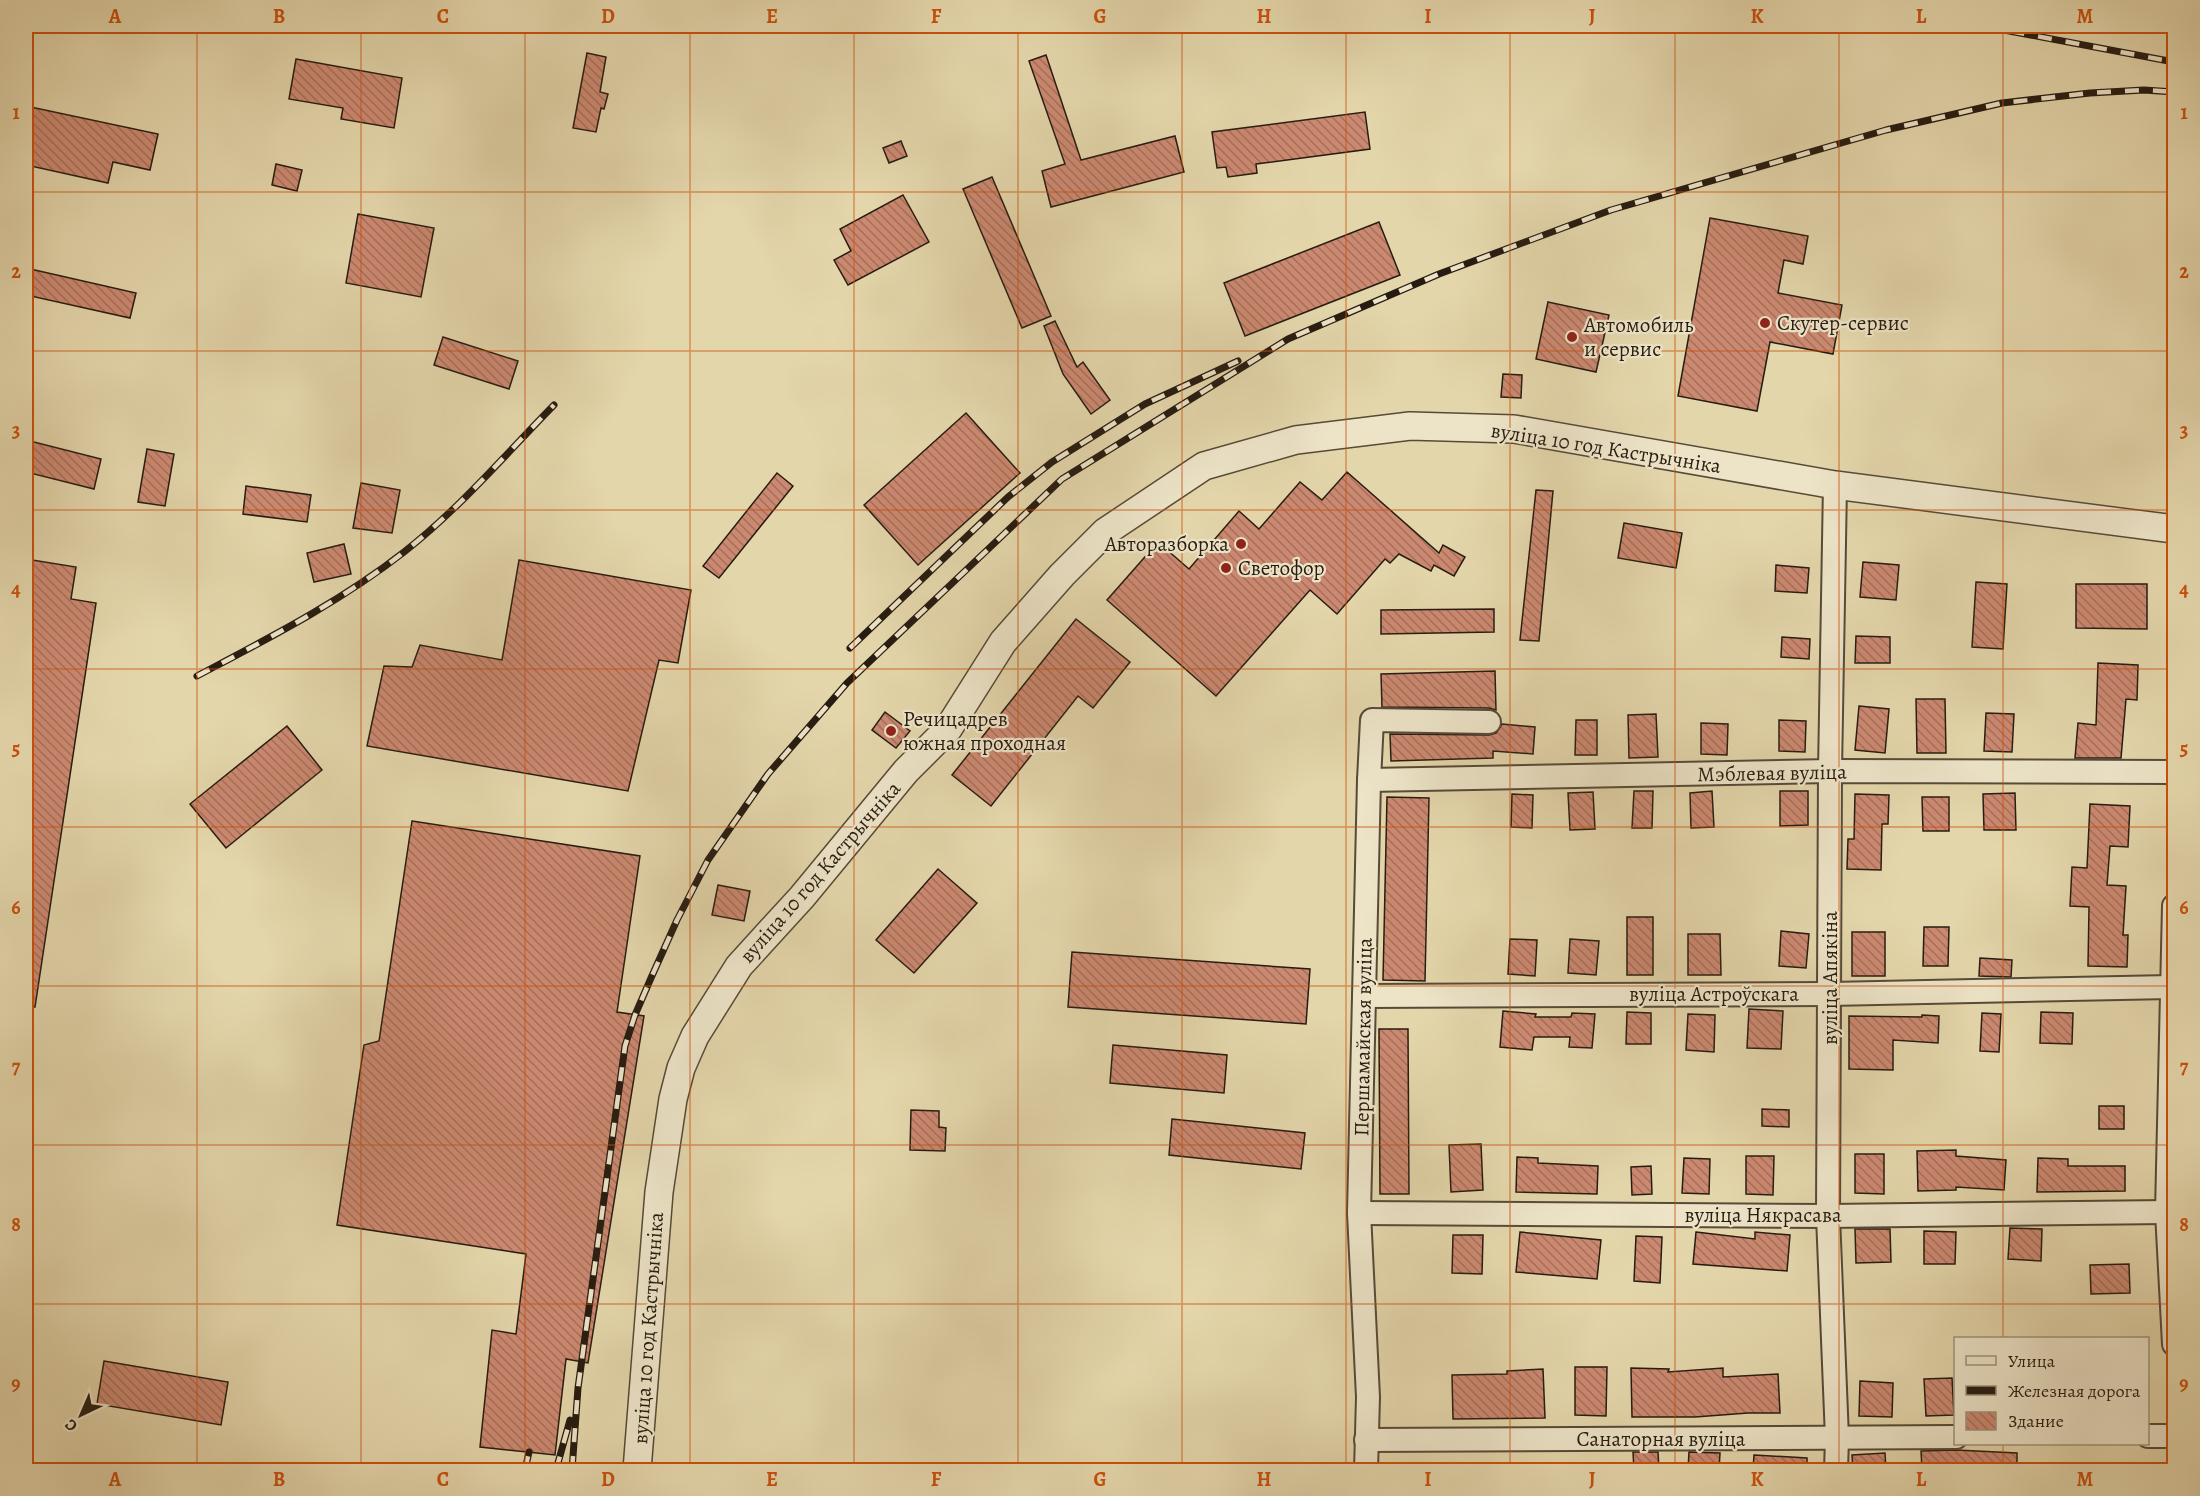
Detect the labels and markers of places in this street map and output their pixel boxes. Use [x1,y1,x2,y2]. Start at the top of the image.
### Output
place label: Скутер-сервис [1777,309,1909,337]
place label: Автомобиль и сервис [1583,311,1693,363]
marker: Скутер-сервис [1758,316,1772,330]
marker: Автомобиль и сервис [1565,330,1579,344]
place label: Авторазборка [1104,530,1229,558]
marker: Авторазборка [1234,537,1248,551]
place label: Светофор [1238,554,1325,582]
marker: Светофор [1219,561,1233,575]
place label: Речицадрев южная проходная [903,705,1066,757]
marker: Речицадрев южная проходная [884,724,898,738]

